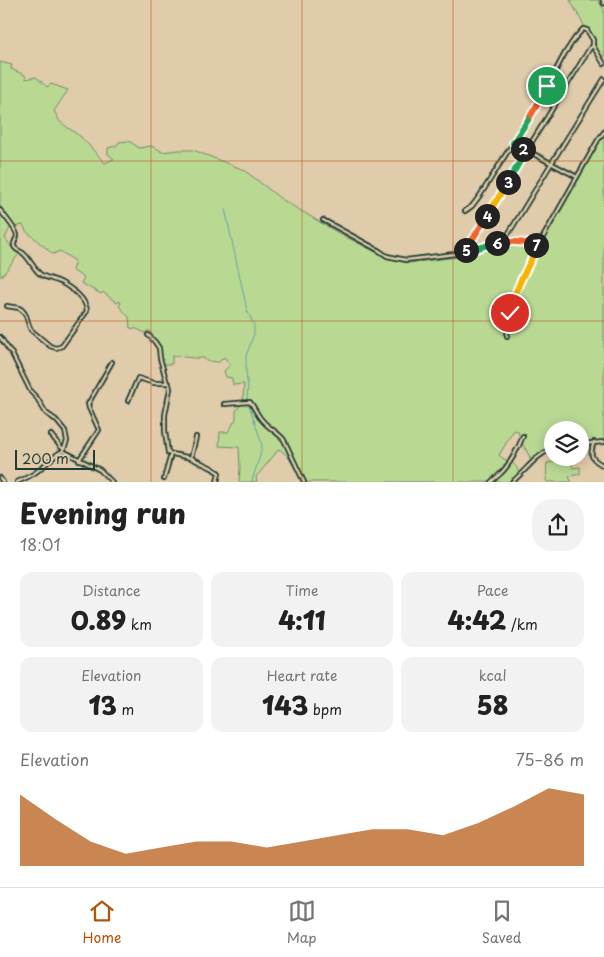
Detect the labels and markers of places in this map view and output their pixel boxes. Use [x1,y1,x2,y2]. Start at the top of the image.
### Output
pin [526,65,568,107]
pin: 2 [510,136,536,162]
pin: 3 [496,170,520,194]
pin: 4 [474,204,500,228]
pin: 6 [484,230,510,256]
pin: 7 [524,232,548,258]
pin: 5 [454,238,478,262]
pin [489,292,531,334]

